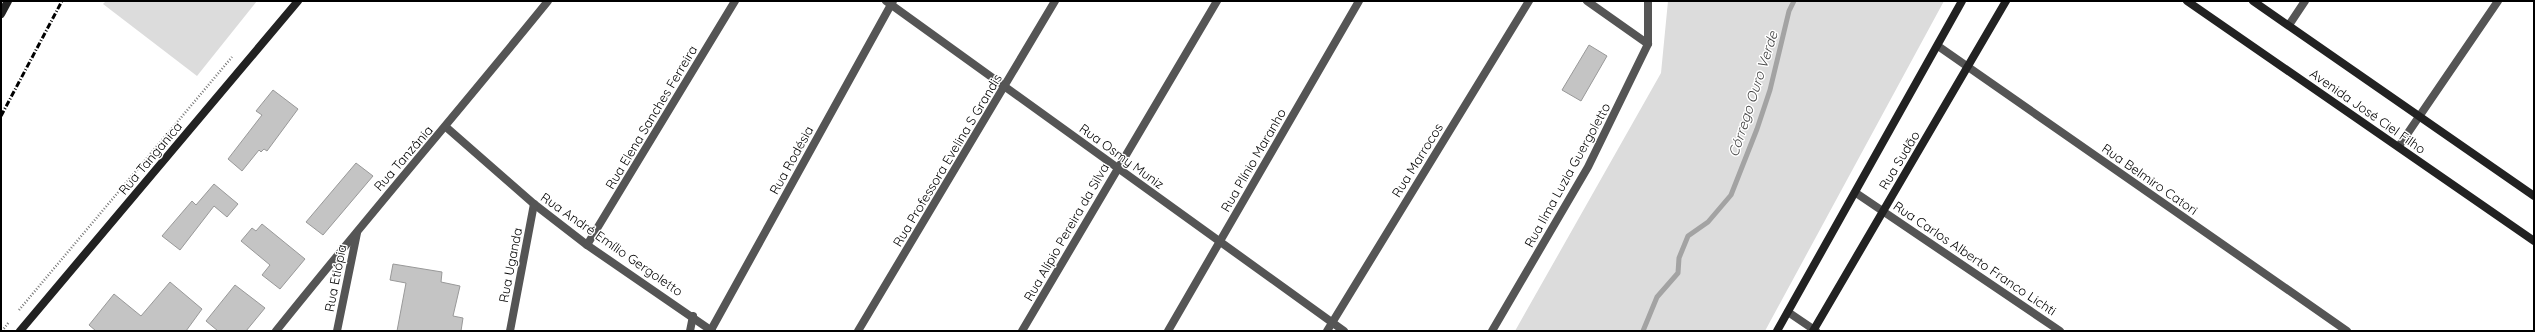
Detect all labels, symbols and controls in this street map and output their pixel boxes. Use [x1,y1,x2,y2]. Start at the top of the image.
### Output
water label: Córrego Ouro Verde [1724,28,1782,159]
street label: Rua Elena Sanches Ferreira [602,42,700,192]
street label: Avenida José Ciel Filho [2307,65,2429,157]
street label: Rua Professora Evelina S Grandis [889,71,1005,249]
street label: Rua Ilma Luzia Guergoletto [1521,100,1614,250]
street label: Rua Plínio Maranho [1217,105,1289,215]
street label: Rua Tanganica [115,118,185,198]
street label: Rua Osmy Muniz [1076,120,1168,192]
street label: Rua Marrocos [1388,120,1446,200]
street label: Rua Tanzânia [370,122,436,194]
street label: Rua Rodésia [766,123,816,197]
street label: Rua Sudão [1875,128,1923,192]
street label: Rua Belmiro Catori [2099,140,2201,218]
street label: Rua Alípio Pereira da Silva [1020,160,1112,304]
street label: Rua André Emílio Gergoletto [538,189,686,299]
street label: Rua Carlos Alberto Franco Lichti [1890,197,2060,319]
street label: Rua Uganda [495,226,525,304]
street label: Rua Etiópia [321,243,349,313]

